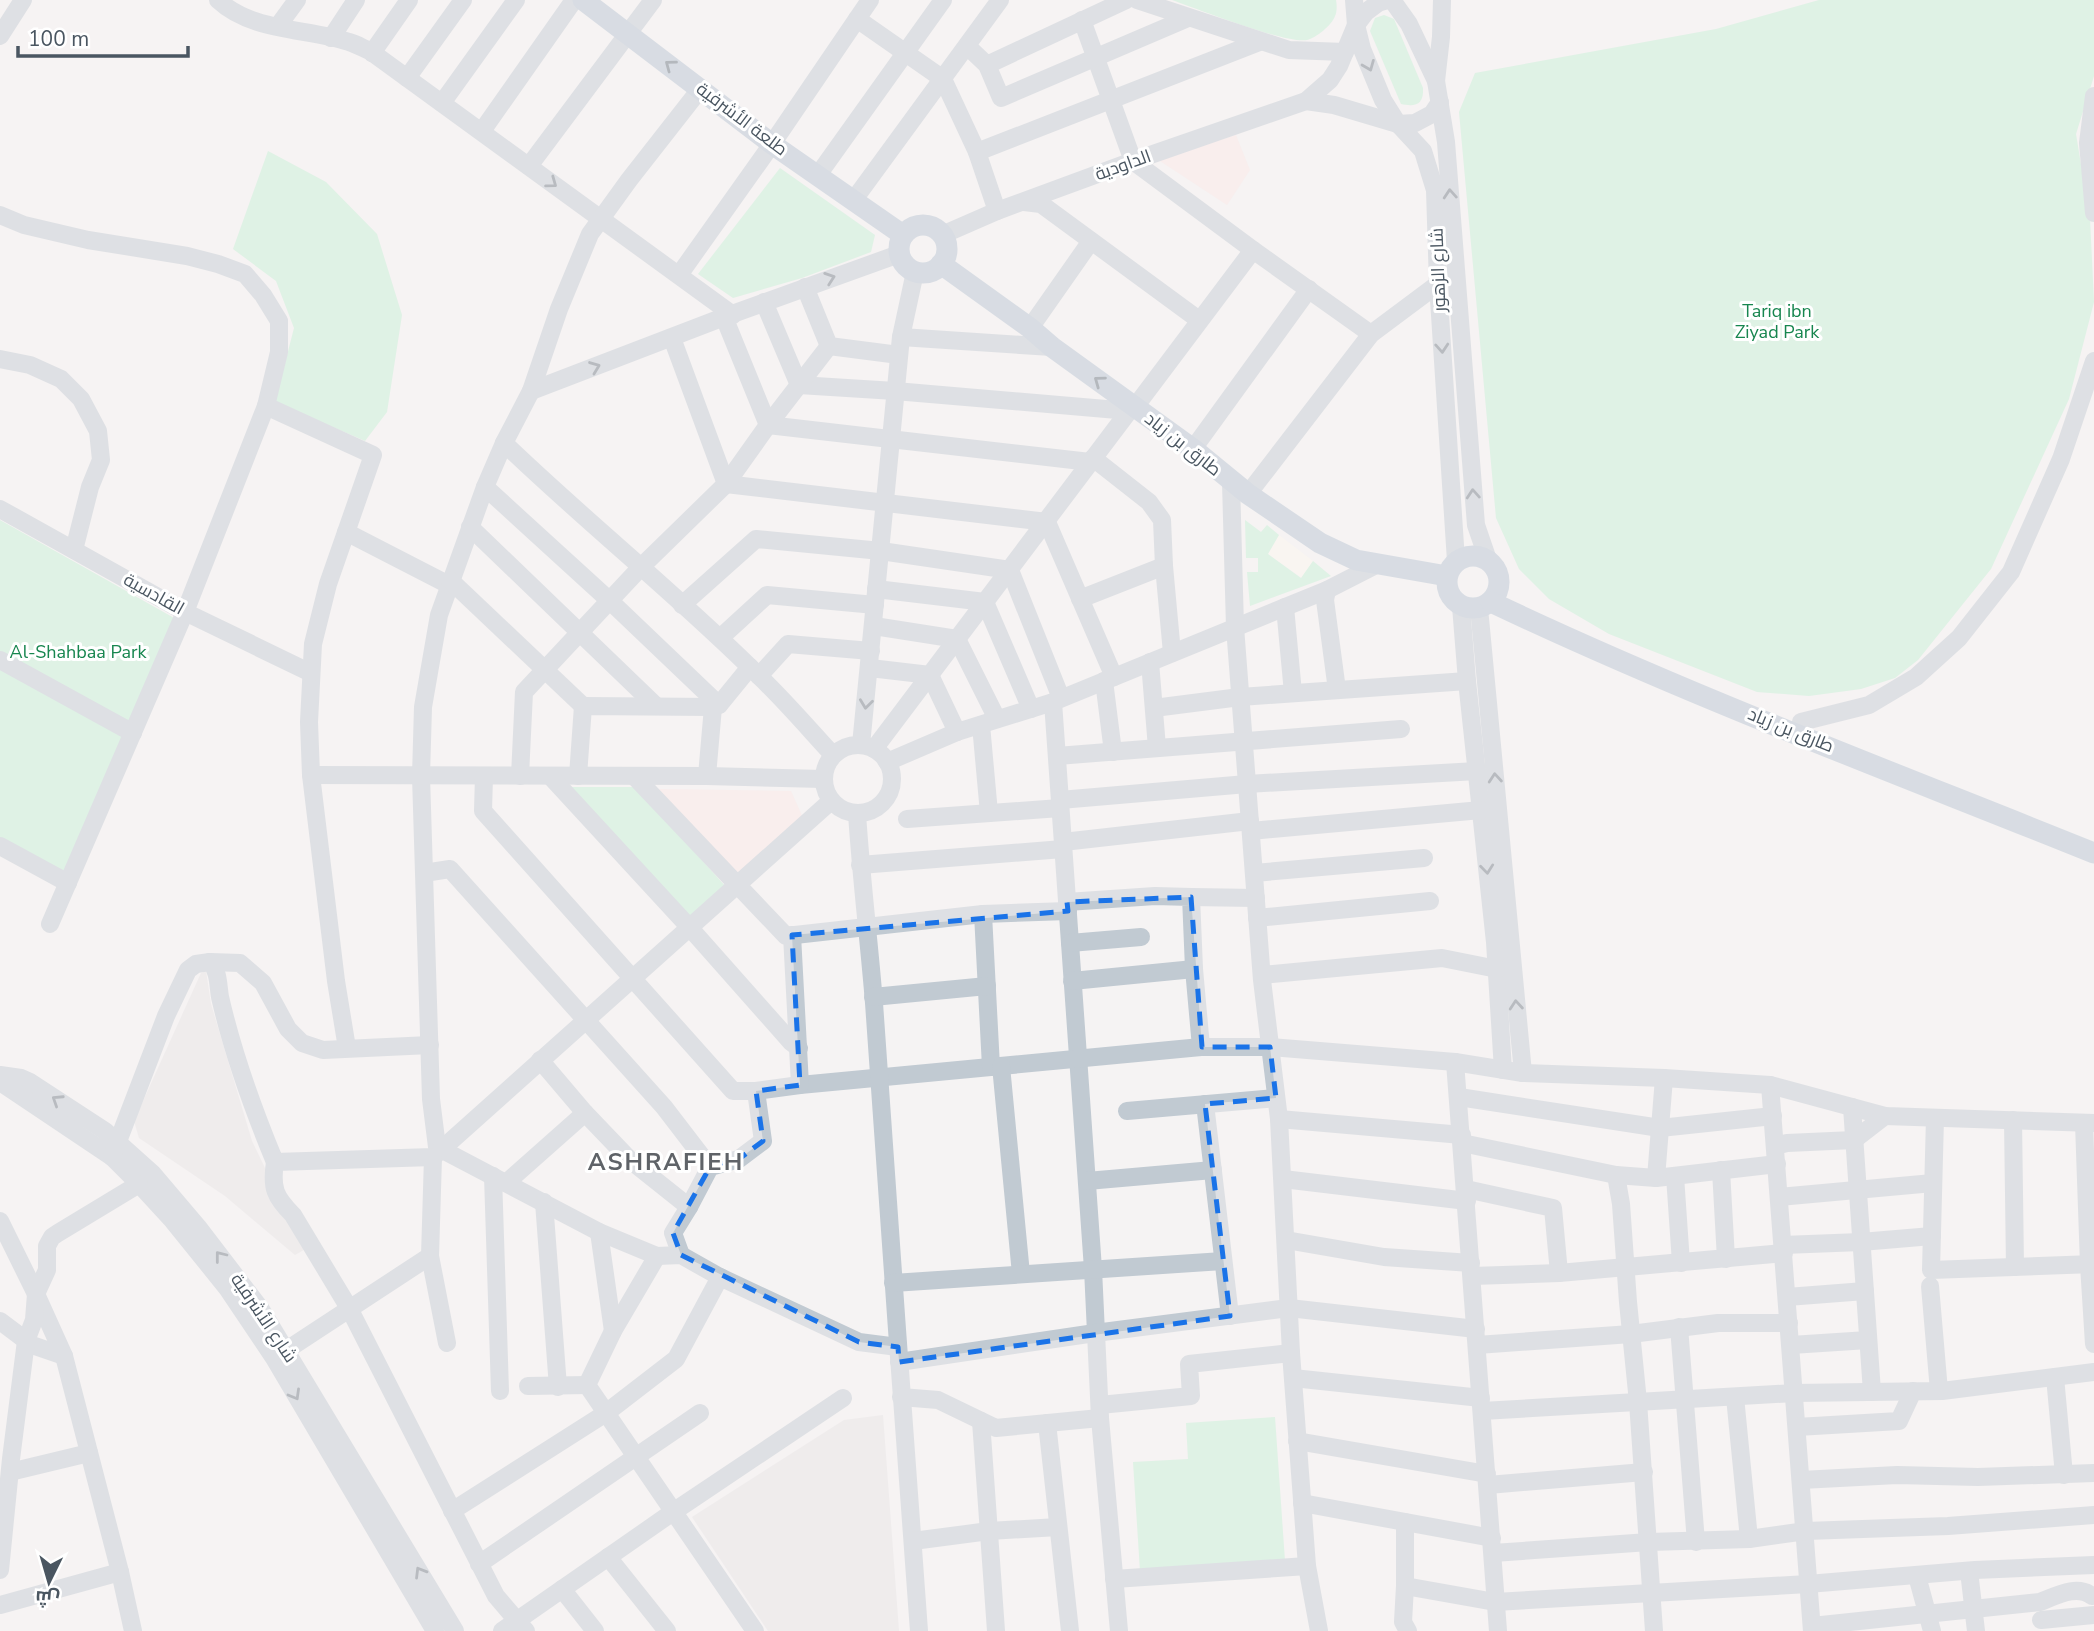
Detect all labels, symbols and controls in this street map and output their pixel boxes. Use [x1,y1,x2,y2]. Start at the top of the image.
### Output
scale bar [18,14,187,58]
text: 100 m [28,25,89,53]
one-way arrow [1361,59,1375,71]
one-way arrow [665,60,678,73]
street label: طلعة الأشرفية [691,77,793,161]
street label: الداودية [1092,144,1154,186]
one-way arrow [544,174,556,187]
one-way arrow [1443,188,1458,199]
street label: شارع الزهور [1425,228,1451,313]
one-way arrow [824,272,836,286]
park label: Tariq ibn Ziyad Park [1735,299,1820,344]
one-way arrow [1434,343,1449,354]
one-way arrow [588,361,600,375]
one-way arrow [1094,376,1107,389]
street label: طارق بن زياد [1140,407,1226,481]
one-way arrow [1466,488,1481,499]
street label: القادسية [119,568,189,620]
park label: Al-Shahbaa Park [10,640,147,664]
one-way arrow [858,698,873,710]
street label: طارق بن زياد [1745,702,1837,758]
one-way arrow [1488,772,1503,783]
one-way arrow [1480,863,1495,875]
one-way arrow [1509,999,1524,1011]
one-way arrow [52,1095,65,1108]
district label: ASHRAFIEH [588,1146,744,1178]
one-way arrow [216,1251,229,1264]
street label: شارع الأشرفية [225,1269,303,1367]
one-way arrow [287,1387,300,1400]
north arrow [14,1547,84,1617]
one-way arrow [415,1567,428,1580]
text: ش [34,1584,61,1612]

